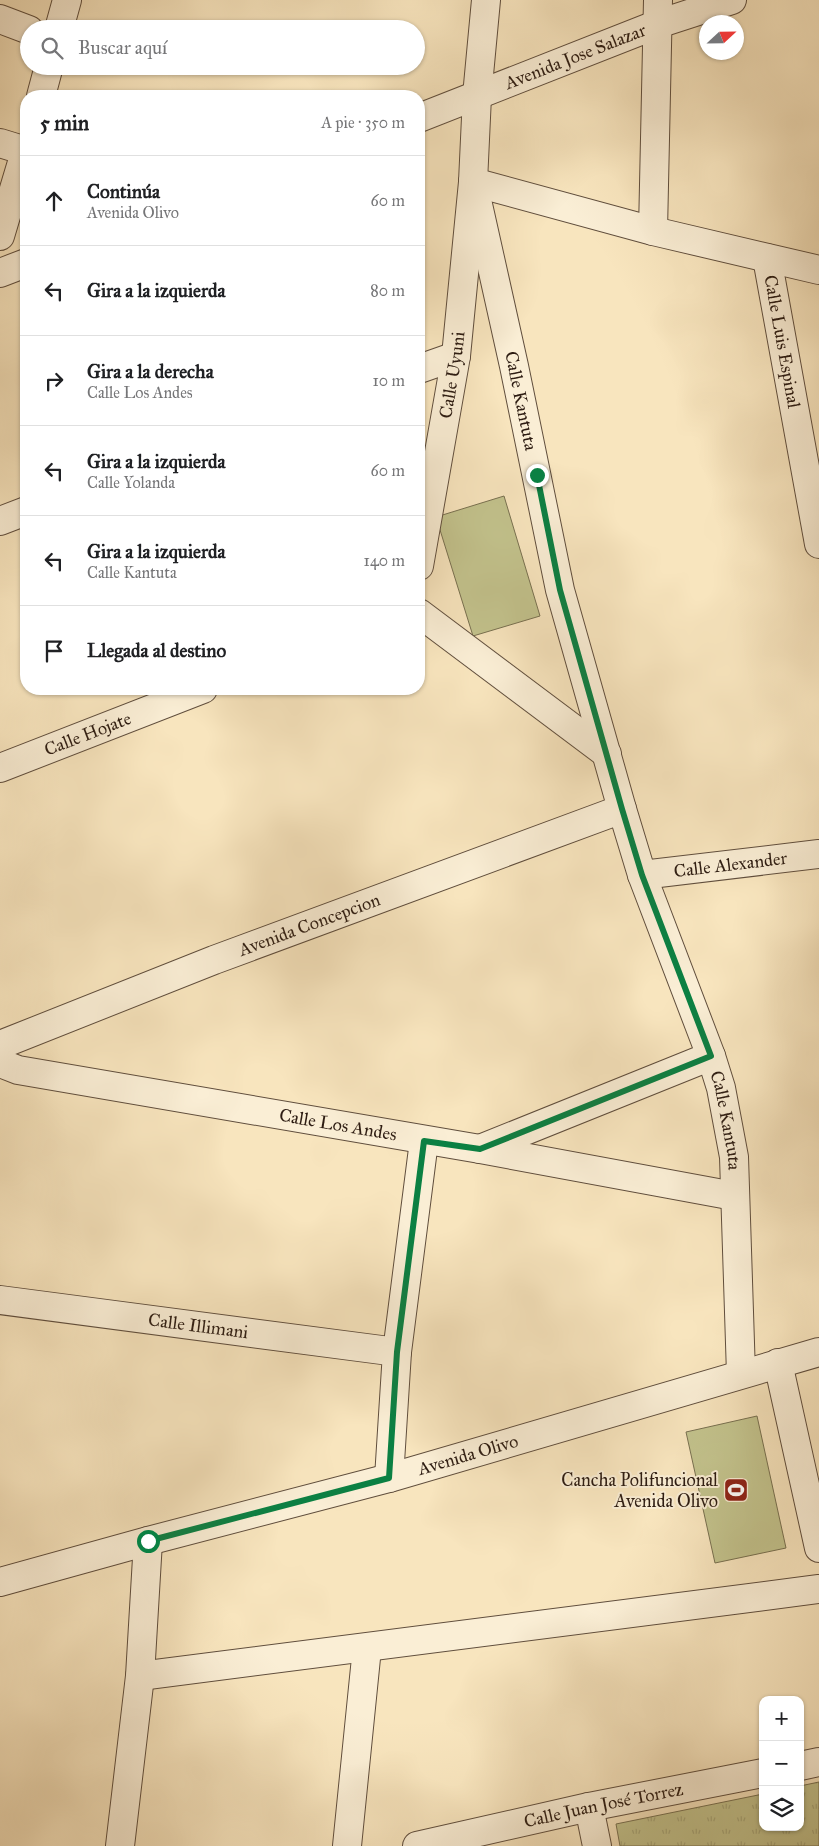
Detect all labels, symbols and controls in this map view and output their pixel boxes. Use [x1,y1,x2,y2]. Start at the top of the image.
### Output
north arrow [699,15,744,60]
street label: Avenida Jose Salazar [501,19,649,95]
search box [20,20,425,75]
icon: search [38,34,66,62]
text: Buscar aquí [78,36,167,59]
text: 5 min [40,110,89,136]
text: A pie · 350 m [321,113,405,132]
text: Continúa [87,180,160,203]
icon: ahead [40,187,68,215]
text: 60 m [371,191,405,210]
text: Avenida Olivo [87,203,179,222]
street label: Calle Luis Espinal [759,273,805,410]
icon: left [40,277,68,305]
text: Gira a la izquierda [87,279,226,302]
text: 80 m [370,281,405,300]
street label: Calle Uyuni [434,330,469,420]
street label: Calle Kantuta [500,349,542,453]
text: Gira a la derecha [87,360,214,383]
icon: right [40,367,68,395]
text: 10 m [373,371,405,390]
text: Calle Los Andes [87,383,193,402]
text: Gira a la izquierda [87,450,226,473]
icon: left [40,457,68,485]
text: 60 m [371,461,405,480]
route end [526,464,549,487]
text: Calle Yolanda [87,473,175,492]
text: Gira a la izquierda [87,540,226,563]
icon: left [40,547,68,575]
text: 140 m [364,551,405,570]
text: Calle Kantuta [87,563,177,582]
icon: arrive [40,637,68,665]
text: Llegada al destino [87,639,226,662]
street label: Calle Hojate [41,707,134,761]
street label: Calle Alexander [672,847,789,882]
street label: Avenida Concepcion [235,888,383,961]
street label: Calle Kantuta [705,1068,745,1171]
street label: Calle Los Andes [278,1104,399,1146]
street label: Calle Illimani [147,1309,250,1343]
street label: Avenida Olivo [414,1430,521,1480]
place label: Cancha Polifuncional Avenida Olivo [561,1469,718,1512]
sports icon: Cancha Polifuncional Avenida Olivo [723,1477,749,1503]
route start [137,1530,160,1553]
map controls [759,1696,804,1831]
button: + [759,1696,804,1741]
button: − [759,1741,804,1786]
street label: Calle Juan José Torrez [522,1778,685,1832]
button: layers [759,1786,804,1831]

